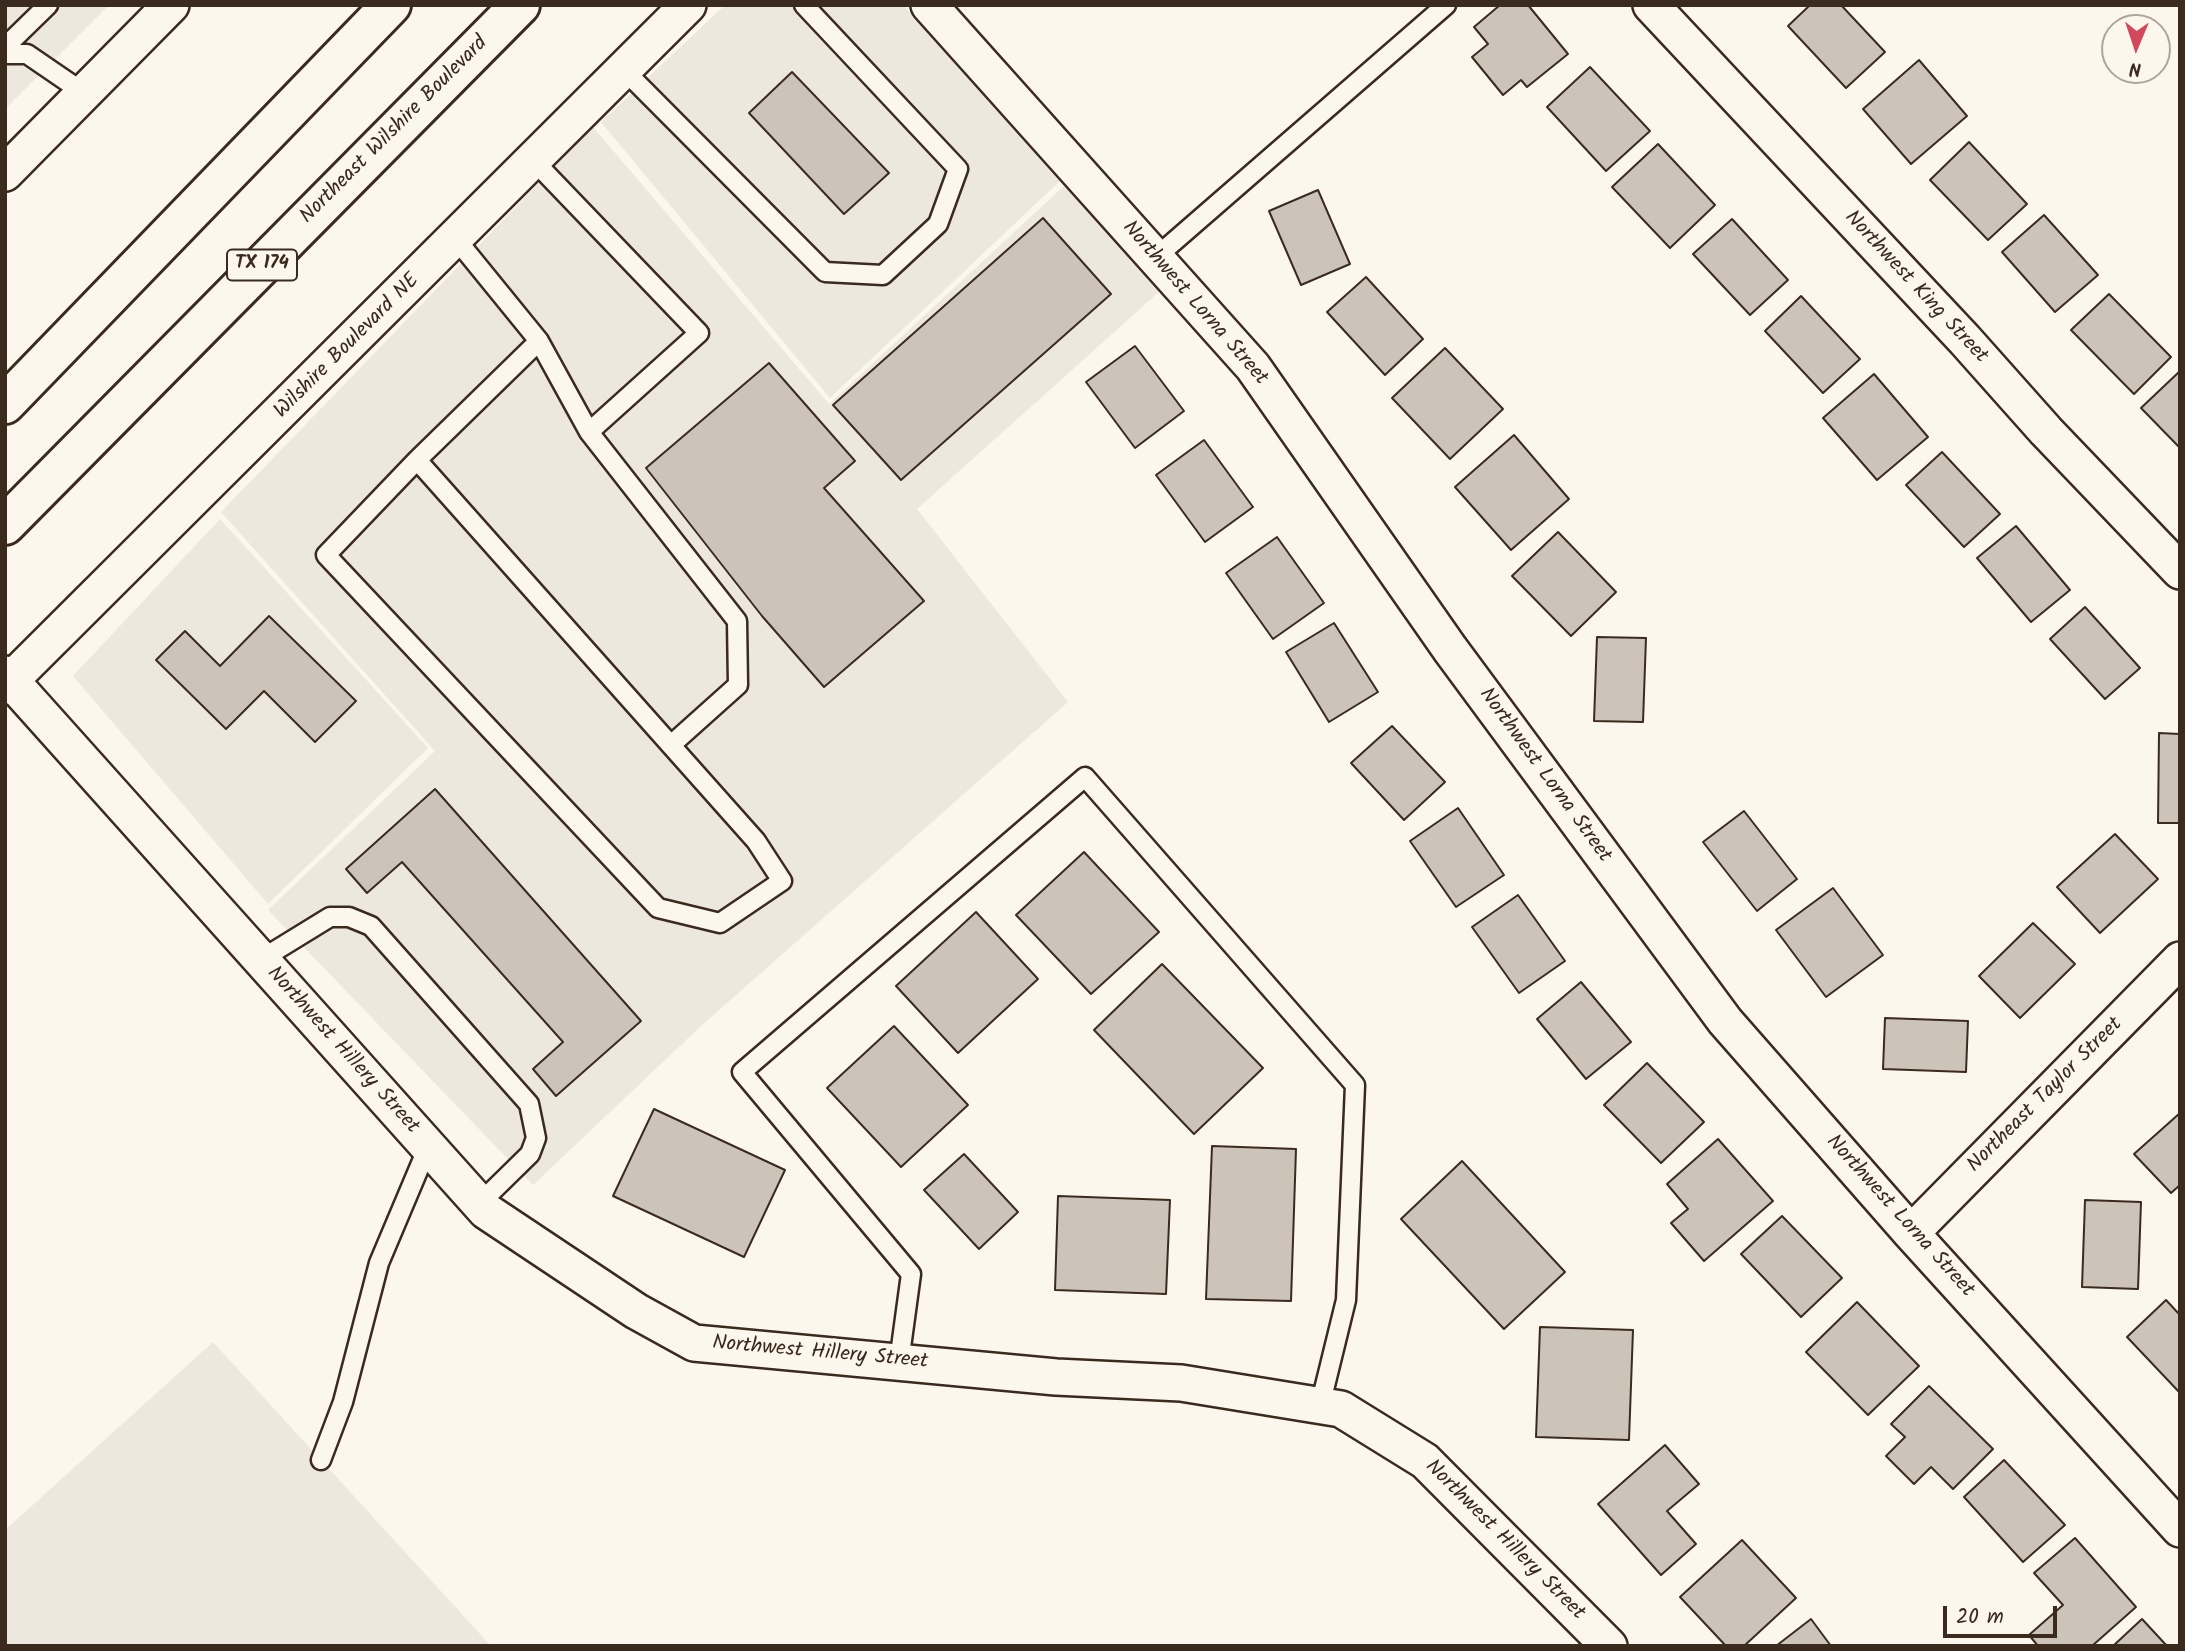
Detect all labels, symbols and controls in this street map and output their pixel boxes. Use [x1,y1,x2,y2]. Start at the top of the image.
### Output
north arrow [2101,14,2171,84]
street label: Northeast Wilshire Boulevard [296,32,494,230]
text: N [2129,53,2142,83]
street label: Northwest King Street [1838,206,1992,370]
street label: Northwest Lorna Street [1116,217,1272,391]
road number: TX 174 [227,249,297,280]
street label: Wilshire Boulevard NE [270,269,426,425]
street label: Northwest Lorna Street [1472,684,1616,868]
street label: Northwest Hillery Street [260,962,424,1140]
street label: Northeast Taylor Street [1963,1013,2129,1179]
street label: Northwest Lorna Street [1819,1131,1979,1303]
street label: Northwest Hillery Street [711,1332,929,1376]
street label: Northwest Hillery Street [1419,1456,1589,1626]
scale bar [1947,1592,2061,1636]
text: 20 m [1956,1601,2004,1634]

